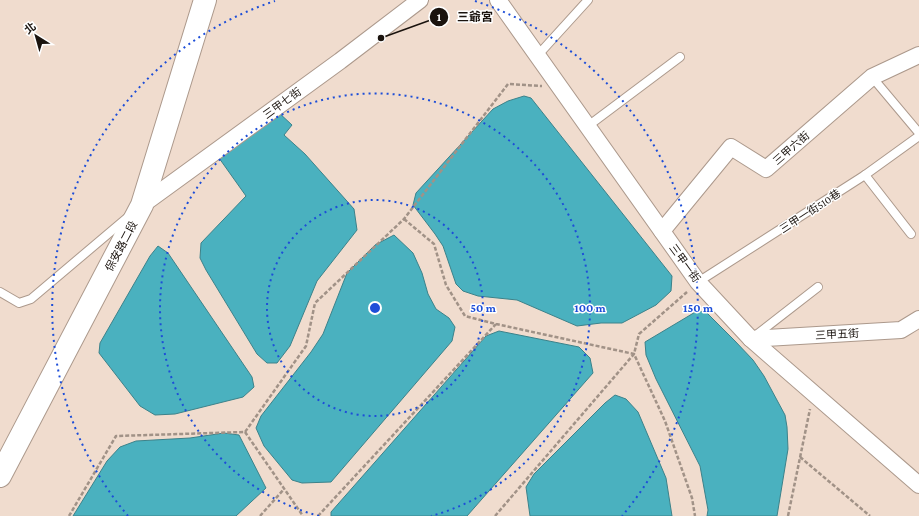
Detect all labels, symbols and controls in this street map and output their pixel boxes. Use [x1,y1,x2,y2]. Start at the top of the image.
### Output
callout: 三爺宮 [429,5,501,29]
text: 1 [437,10,442,24]
text: 三爺宮 [457,10,493,24]
north arrow [16,16,56,56]
text: 北 [22,20,38,36]
street label: 三甲七街 [261,85,303,121]
street label: 三甲六街 [770,129,812,167]
street label: 三甲一街510巷 [777,187,843,235]
street label: 保安路二段 [103,219,139,273]
street label: 三甲一街 [667,242,703,284]
centre of rings [368,301,382,315]
text: 50 m [470,301,497,315]
text: 100 m [574,301,607,315]
text: 150 m [683,301,714,315]
street label: 三甲五街 [815,327,859,341]

